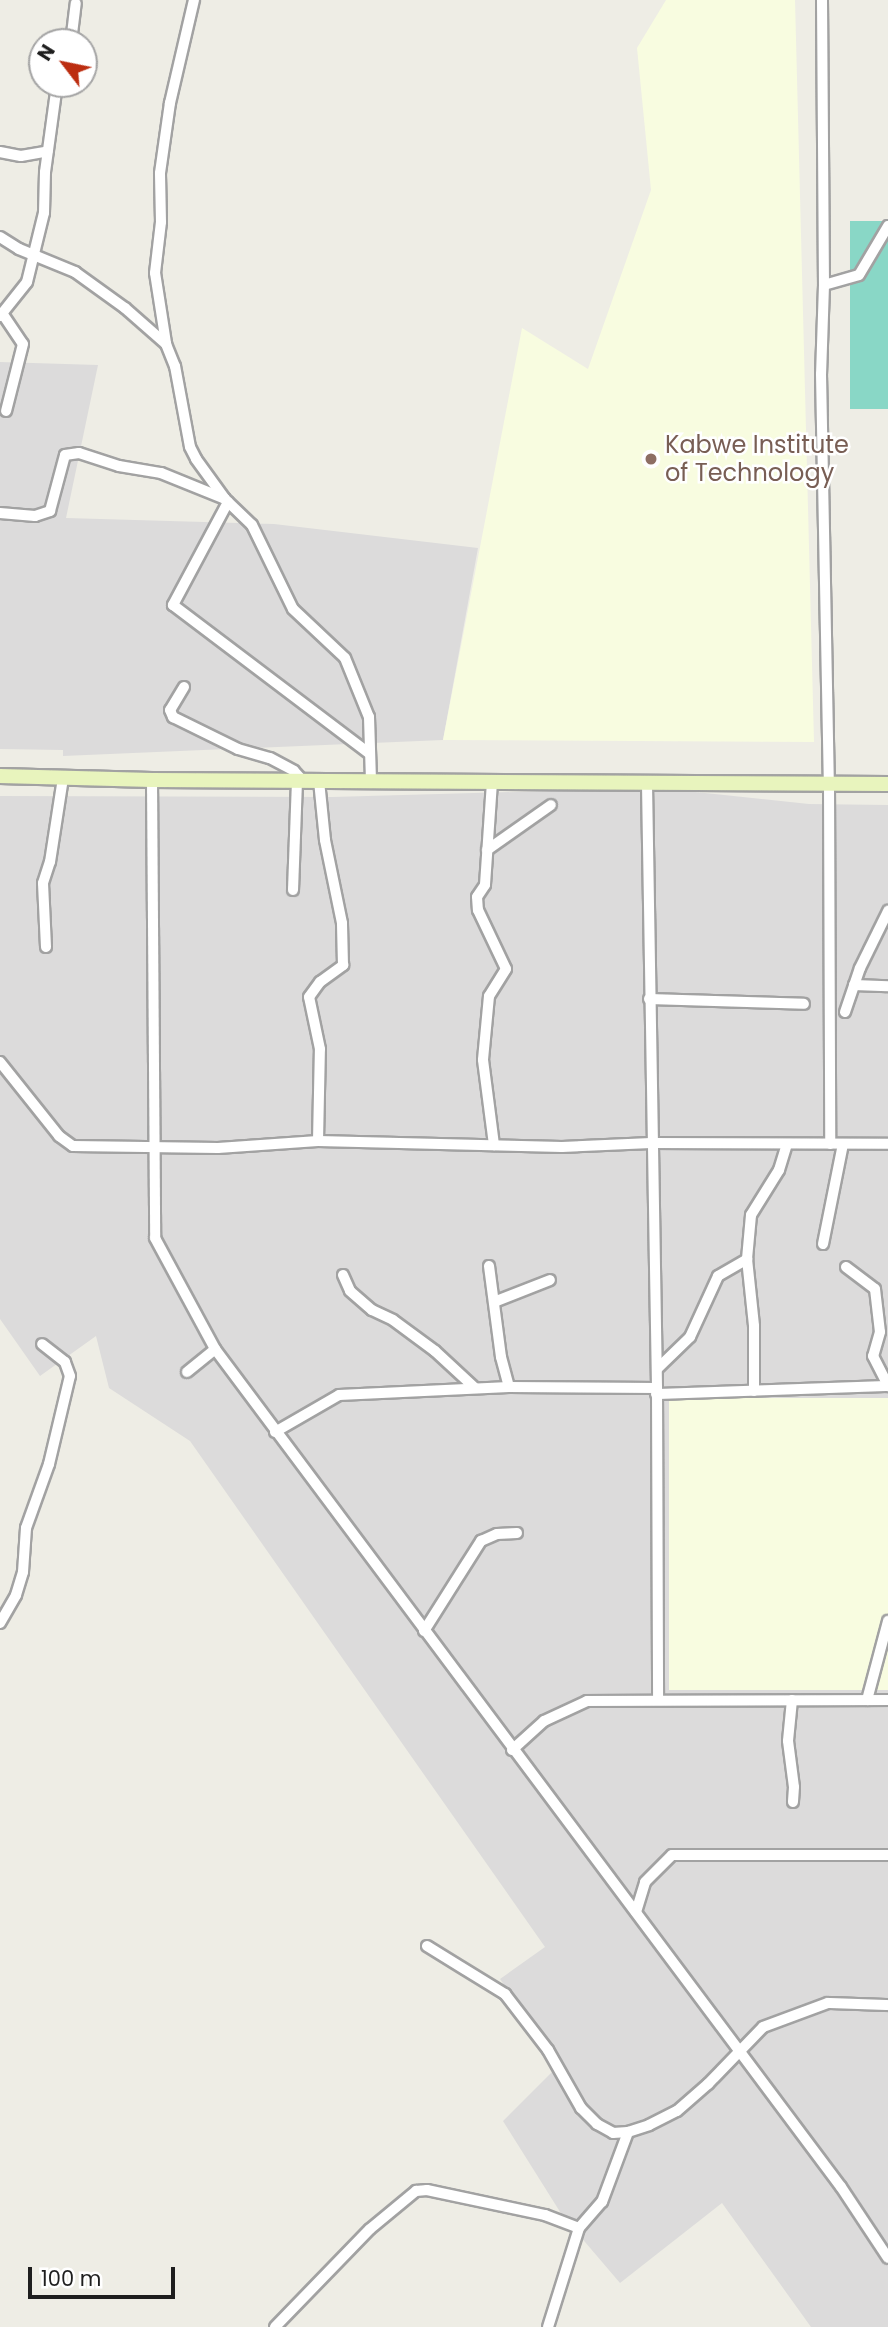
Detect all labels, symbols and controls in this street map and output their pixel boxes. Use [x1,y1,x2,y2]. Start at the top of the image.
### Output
north arrow [28,28,98,98]
text: N [31,39,62,66]
place label: Kabwe Institute of Technology [665,431,849,487]
marker: Kabwe Institute of Technology [643,451,659,467]
scale bar [32,2254,178,2298]
text: 100 m [41,2264,101,2293]

